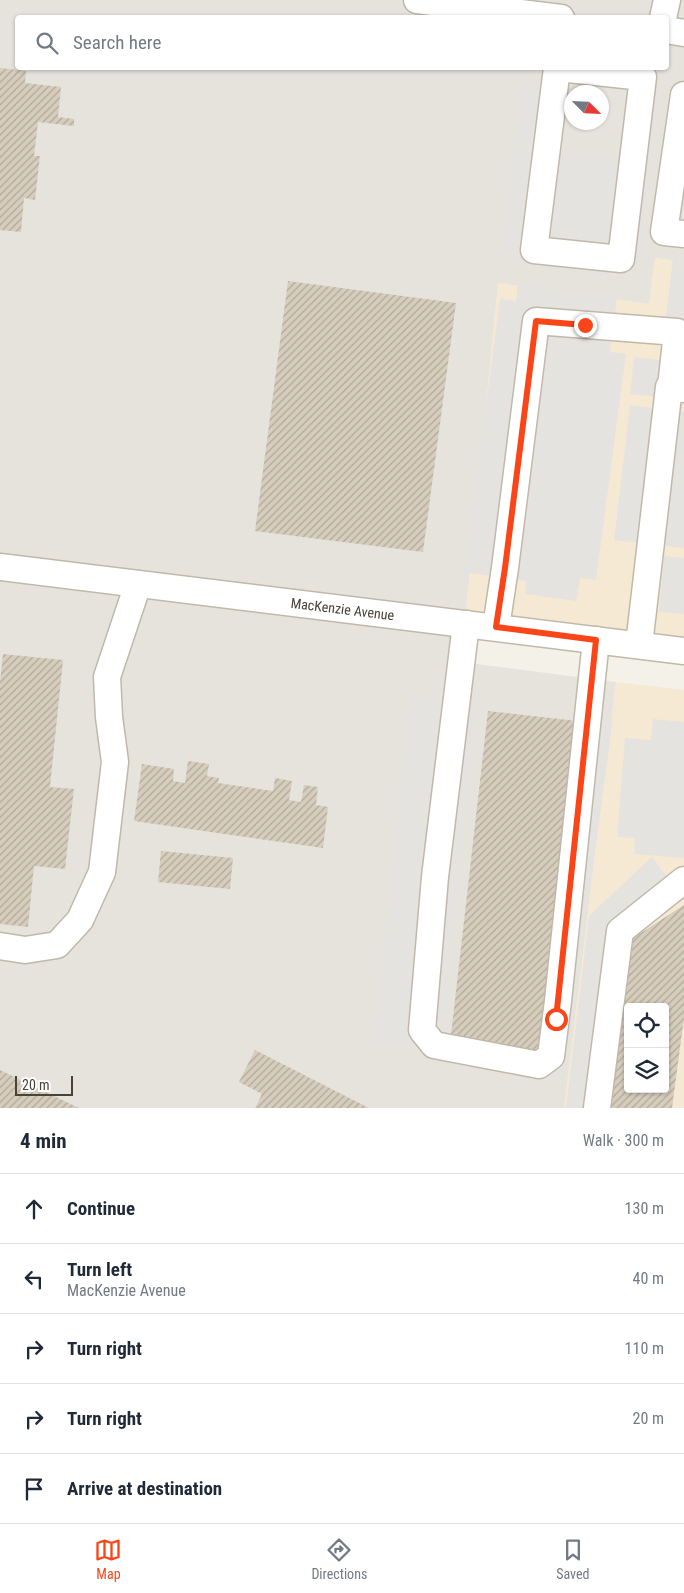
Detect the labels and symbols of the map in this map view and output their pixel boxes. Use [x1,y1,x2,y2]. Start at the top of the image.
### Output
north arrow [564,85,609,130]
route end [574,314,597,337]
street label: MacKenzie Avenue [290,595,395,623]
route start [545,1008,568,1031]
scale bar [15,1073,72,1096]

